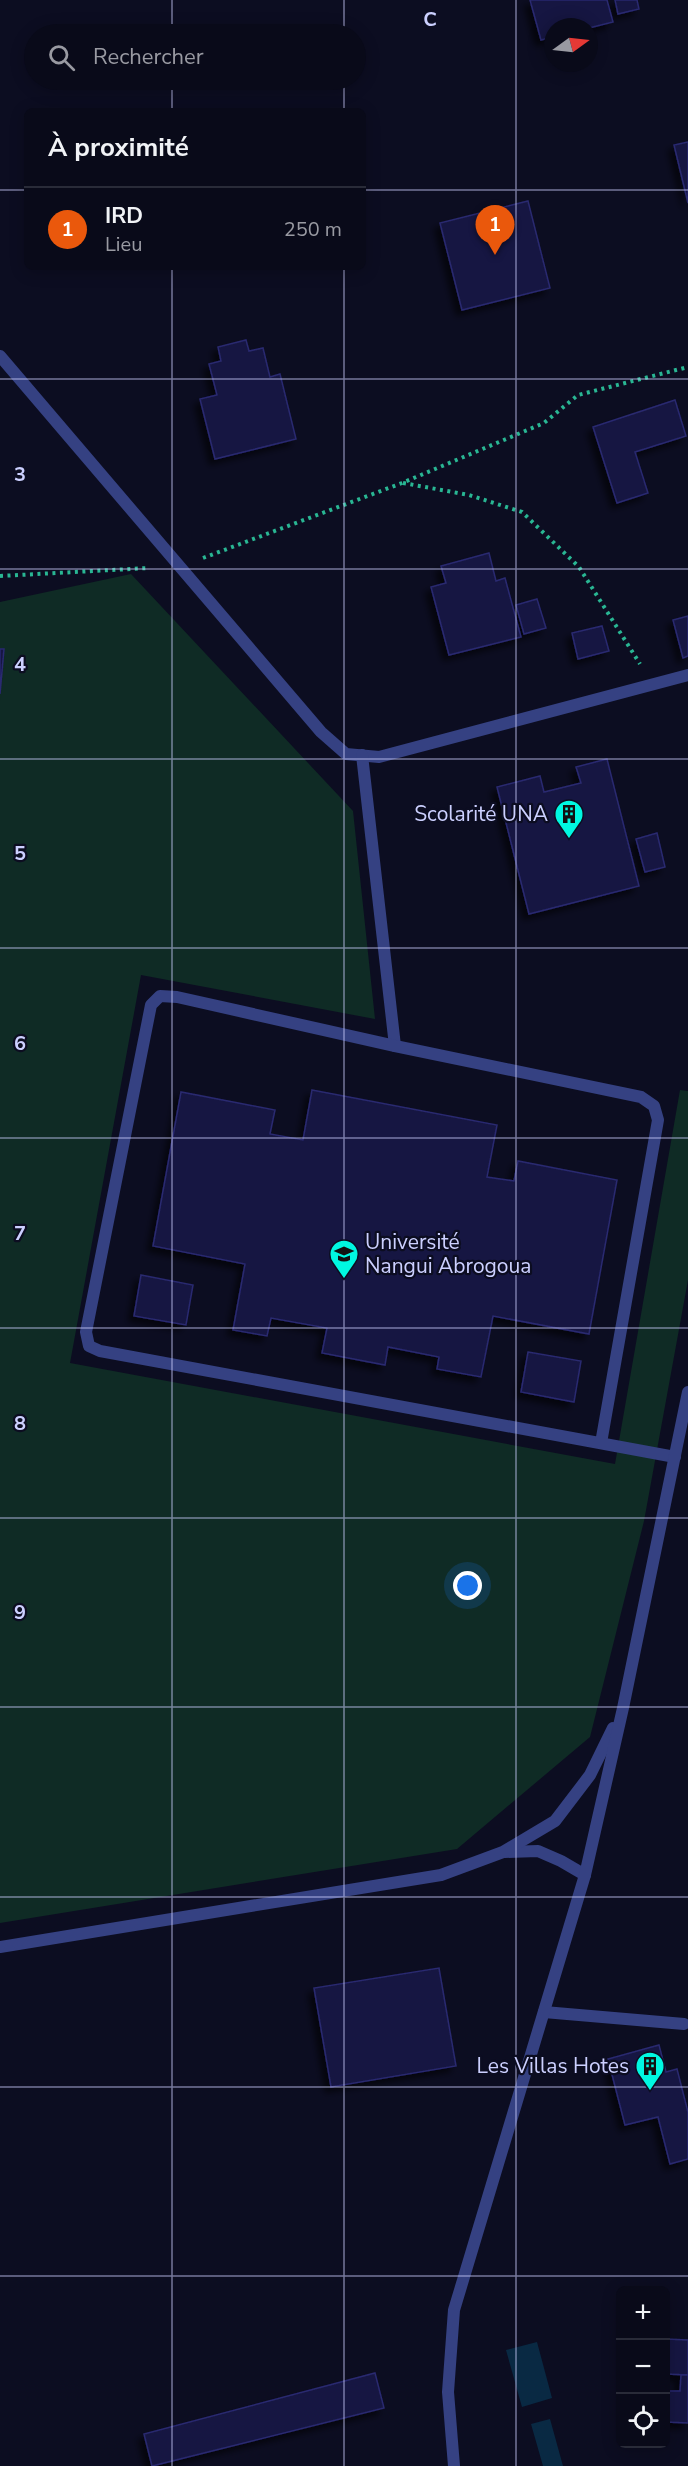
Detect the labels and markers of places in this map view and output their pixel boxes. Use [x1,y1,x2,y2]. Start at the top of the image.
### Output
pin: 1 [476,206,514,255]
building icon: Scolarité UNA [553,798,585,840]
place label: Scolarité UNA [414,800,548,828]
place label: Université Nangui Abrogoua [365,1228,531,1280]
school or university icon: Université Nangui Abrogoua [328,1238,360,1280]
building icon: Les Villas Hotes [634,2050,666,2092]
place label: Les Villas Hotes [477,2052,629,2080]

